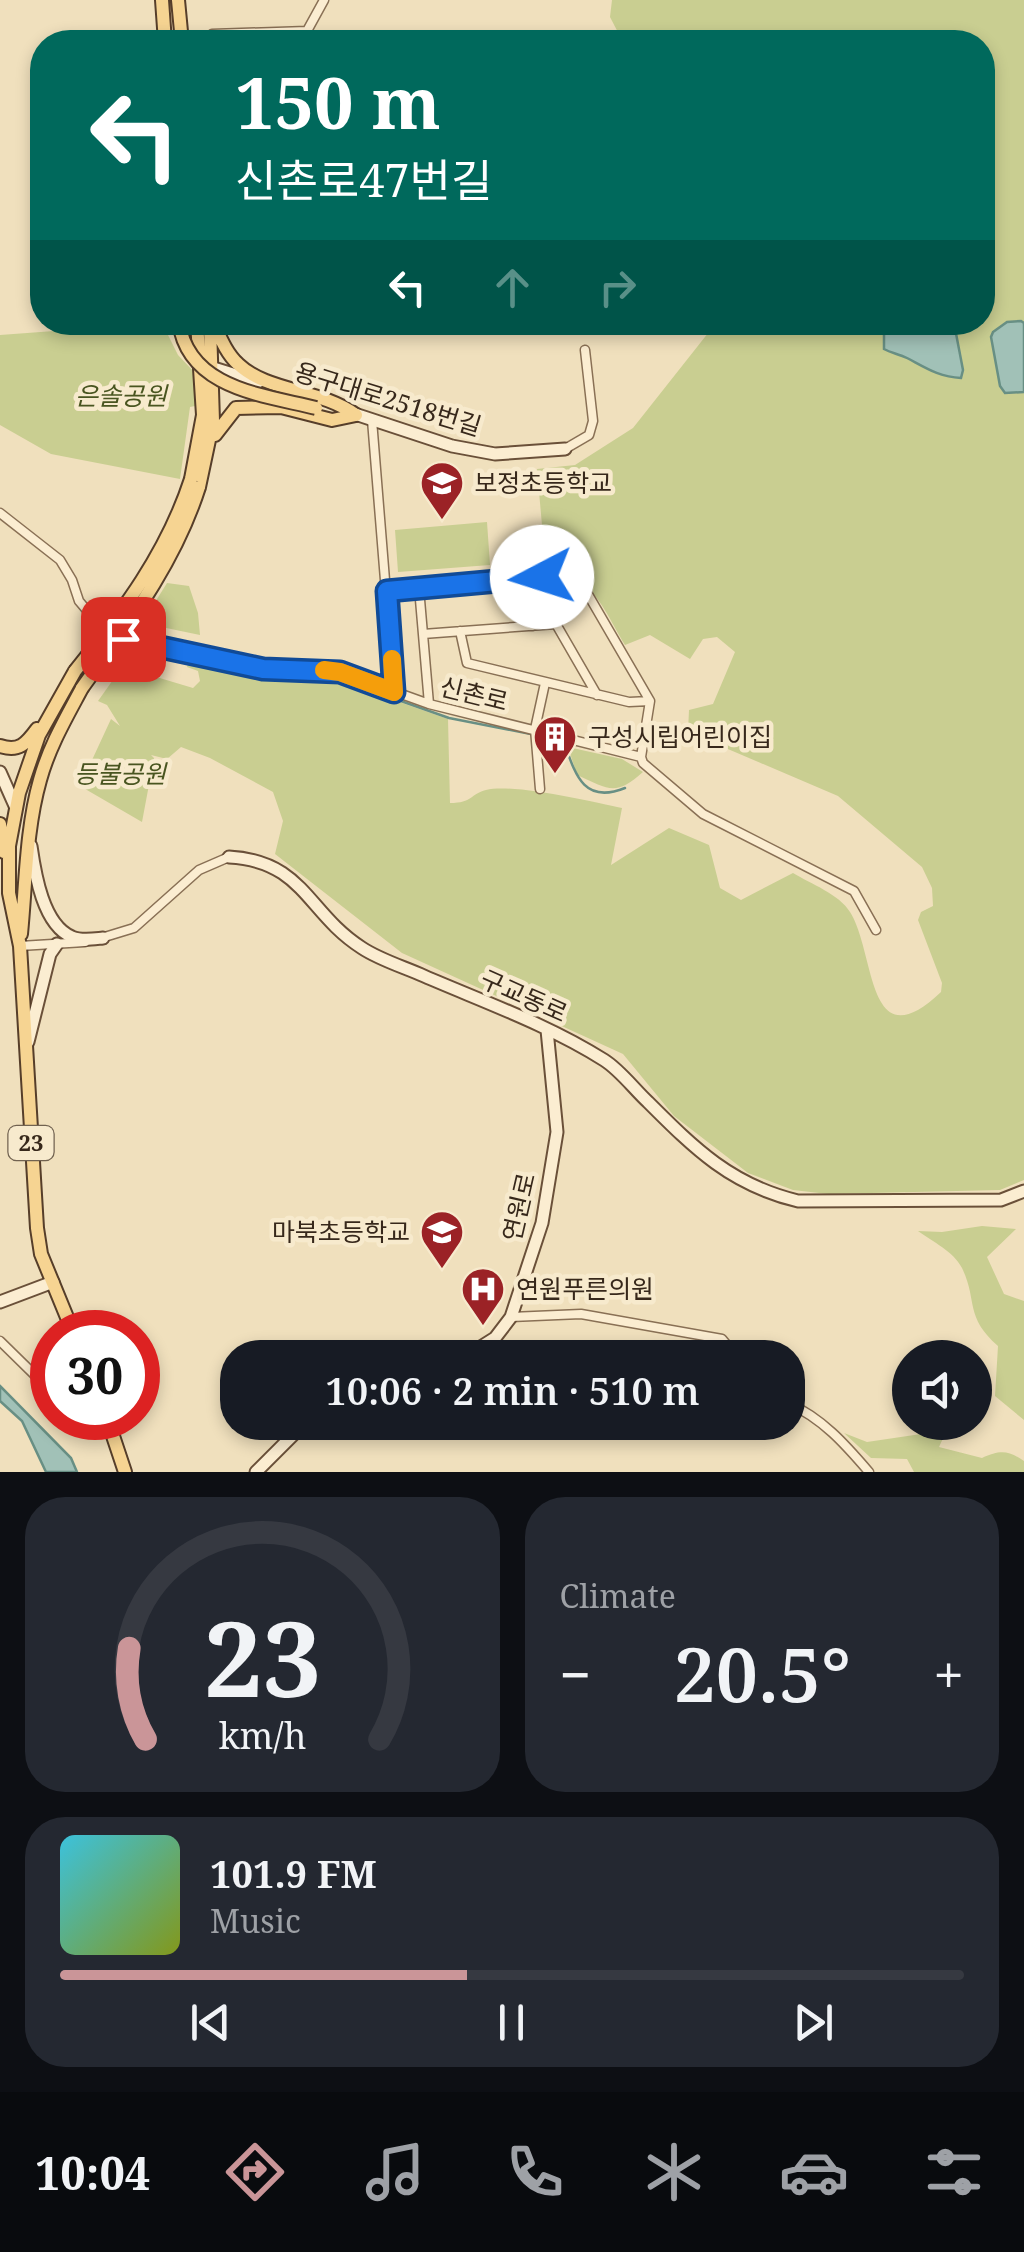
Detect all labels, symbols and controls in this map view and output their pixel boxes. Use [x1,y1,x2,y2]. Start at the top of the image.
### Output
text: 150 m [235,54,441,150]
icon: left [70,70,200,200]
text: 신촌로47번길 [235,149,492,210]
icon: left [380,260,435,315]
icon: ahead [485,260,540,315]
icon: right [590,260,645,315]
street label: 용구대로2518번길 [291,353,486,443]
park label: 은솔공원 [75,378,169,412]
school or university icon: 보정초등학교 [419,460,465,521]
place label: 보정초등학교 [474,465,612,499]
position arrow [490,525,594,629]
pin [81,597,166,682]
icon: arrive [96,612,151,667]
street label: 신촌로 [437,668,512,718]
building icon: 구성시립어린이집 [532,714,578,775]
place label: 구성시립어린이집 [588,719,772,753]
park label: 등불공원 [74,756,168,790]
street label: 구교동로 [475,961,573,1029]
road number: 23 [8,1126,54,1160]
street label: 연원로 [494,1169,542,1244]
school or university icon: 마북초등학교 [419,1209,465,1270]
place label: 마북초등학교 [272,1214,410,1248]
hospital icon: 연원푸른의원 [460,1266,506,1327]
place label: 연원푸른의원 [516,1271,654,1305]
speed limit sign: 30 [30,1310,160,1440]
map controls [892,1340,992,1440]
button: sound [892,1340,992,1440]
text: 10:06 · 2 min · 510 m [325,1364,700,1416]
text: Climate [560,1574,676,1617]
text: 23 [203,1586,321,1727]
text: 20.5° [674,1622,851,1724]
text: − [560,1636,591,1711]
text: + [933,1636,964,1711]
text: km/h [218,1711,306,1759]
text: 101.9 FM [210,1847,377,1899]
text: Music [210,1899,301,1942]
icon: previous [183,1995,238,2050]
icon: pause [484,1995,539,2050]
icon: next [786,1995,841,2050]
icon: directions [220,2137,290,2207]
icon: music [360,2137,430,2207]
icon: phone [500,2137,570,2207]
icon: climate [639,2137,709,2207]
icon: car [779,2137,849,2207]
icon: filters [919,2137,989,2207]
text: 10:04 [35,2142,150,2203]

